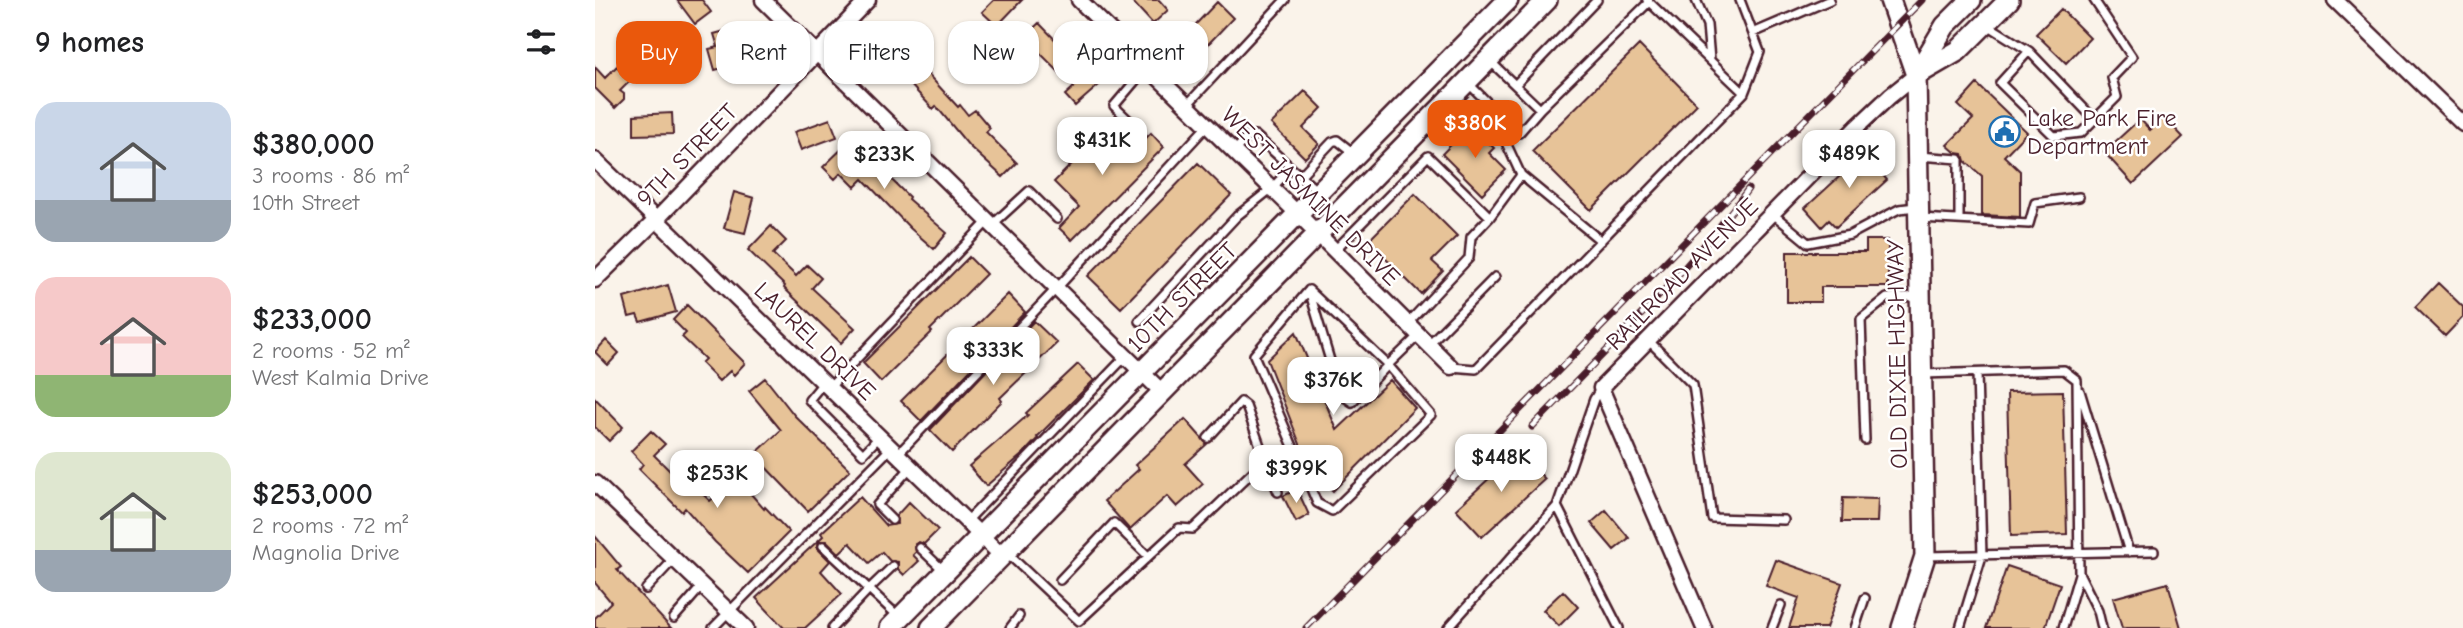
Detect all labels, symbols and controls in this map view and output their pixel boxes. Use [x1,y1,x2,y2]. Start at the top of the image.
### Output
chip: Buy [616,21,702,84]
chip: Rent [716,21,810,84]
chip: Filters [824,21,934,84]
chip: New [948,21,1039,84]
chip: Apartment [1053,21,1208,84]
icon: filters [522,23,560,61]
text: 9 homes [35,25,144,60]
street label: 9TH STREET [631,97,743,212]
pin: $380K [1426,100,1524,160]
street label: WEST JASMINE DRIVE [1216,101,1406,291]
place label: Lake Park Fire Department [2027,104,2177,160]
text: $380K [1443,109,1507,136]
public building icon: Lake Park Fire Department [1987,115,2021,149]
pin: $431K [1053,118,1151,177]
text: $431K [1073,126,1131,153]
text: $380,000 [252,127,375,162]
icon: home [91,130,175,214]
pin: $489K [1800,130,1898,190]
pin: $233K [835,132,933,191]
text: $489K [1818,139,1880,166]
text: $233K [854,140,914,167]
text: 3 rooms · 86 m² [252,162,409,189]
text: 10th Street [252,189,359,216]
street label: RAILROAD AVENUE [1600,192,1764,356]
street label: 10TH STREET [1121,236,1243,358]
street label: OLD DIXIE HIGHWAY [1881,238,1913,469]
street label: LAUREL DRIVE [749,276,881,406]
text: $233,000 [252,302,372,337]
icon: home [91,305,175,389]
pin: $333K [944,328,1042,387]
text: $333K [963,336,1023,363]
text: 2 rooms · 52 m² [252,337,410,364]
pin: $376K [1284,358,1382,417]
text: West Kalmia Drive [252,364,429,391]
text: $376K [1303,366,1363,393]
pin: $448K [1452,434,1550,494]
text: $448K [1471,443,1531,470]
pin: $399K [1247,446,1345,505]
pin: $253K [668,450,766,510]
text: $399K [1265,454,1327,481]
text: $253K [686,459,748,486]
text: $253,000 [252,477,373,512]
icon: home [91,480,175,564]
text: 2 rooms · 72 m² [252,512,408,539]
text: Magnolia Drive [252,539,400,566]

